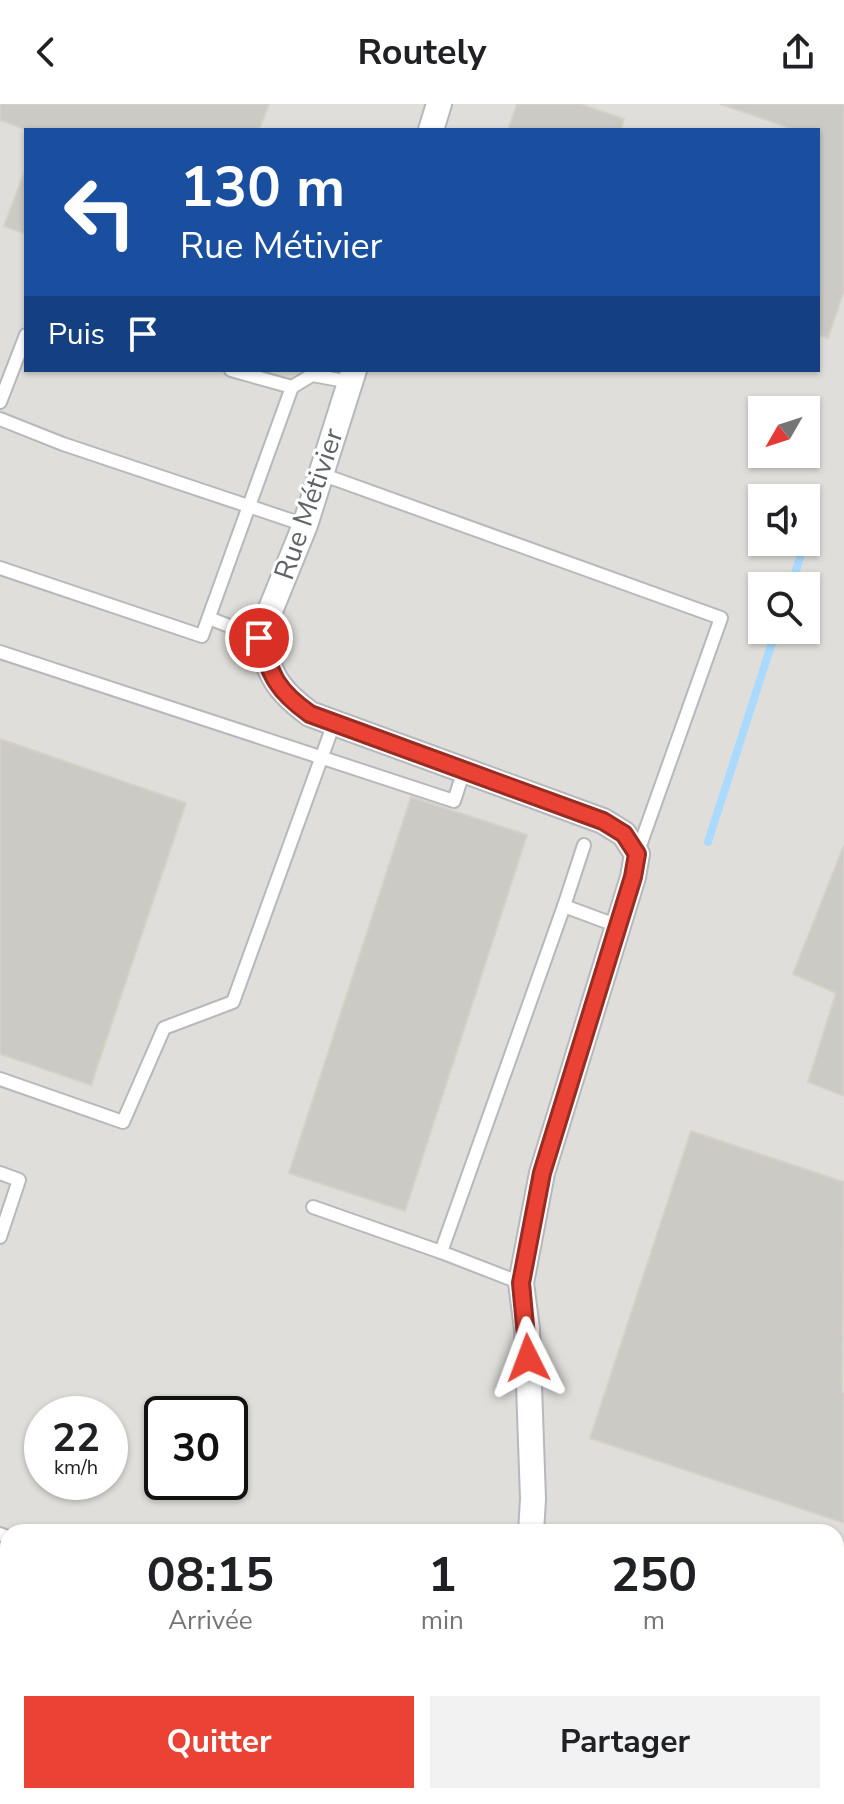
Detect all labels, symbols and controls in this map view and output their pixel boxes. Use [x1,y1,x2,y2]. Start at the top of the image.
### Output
text: Routely [358,28,486,77]
icon: back [24,30,68,74]
icon: share [776,30,820,74]
text: 130 m [180,149,345,226]
icon: left [48,160,152,264]
text: Rue Métivier [180,222,383,271]
icon: arrive [121,312,165,356]
text: Puis [48,314,105,355]
north arrow [748,396,820,468]
map controls [748,396,820,644]
street label: Rue Métivier [265,423,353,585]
button: sound [748,484,820,556]
button: search [748,572,820,644]
pin [225,604,293,672]
icon: arrive [237,616,281,660]
position arrow [486,1316,570,1400]
speed limit sign: 30 [144,1396,248,1500]
text: 22 [52,1411,100,1465]
text: km/h [54,1454,98,1481]
text: 08:15 [147,1542,274,1608]
text: 1 [428,1542,457,1608]
text: 250 [611,1542,697,1608]
text: Arrivée [168,1603,253,1638]
text: min [421,1603,464,1638]
text: m [643,1603,665,1638]
button: Quitter [24,1696,414,1788]
button: Partager [430,1696,820,1788]

